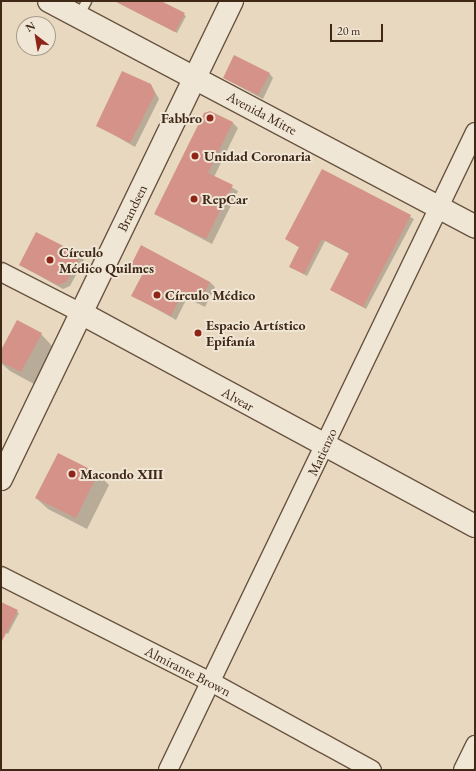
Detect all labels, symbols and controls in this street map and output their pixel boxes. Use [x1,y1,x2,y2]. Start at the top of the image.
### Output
north arrow [16,16,56,56]
scale bar [332,16,385,42]
text: N [23,18,38,35]
text: 20 m [337,23,360,39]
street label: Avenida Mitre [224,88,300,138]
place label: Fabbro [161,110,202,126]
marker: Fabbro [205,113,215,123]
place label: Unidad Coronaria [204,148,311,164]
marker: Unidad Coronaria [189,150,201,162]
street label: Brandsen [113,182,151,234]
place label: RepCar [202,191,248,207]
marker: RepCar [189,194,199,204]
place label: Círculo Médico Quilmes [59,244,154,276]
marker: Círculo Médico Quilmes [44,254,56,266]
place label: Círculo Médico [165,287,255,303]
marker: Círculo Médico [152,290,162,300]
place label: Espacio Artístico Epifanía [206,317,306,350]
marker: Espacio Artístico Epifanía [193,328,203,338]
street label: Alvear [219,383,257,415]
street label: Matienzo [304,425,340,479]
place label: Macondo XIII [80,466,163,482]
marker: Macondo XIII [67,469,77,479]
street label: Almirante Brown [142,642,234,700]

